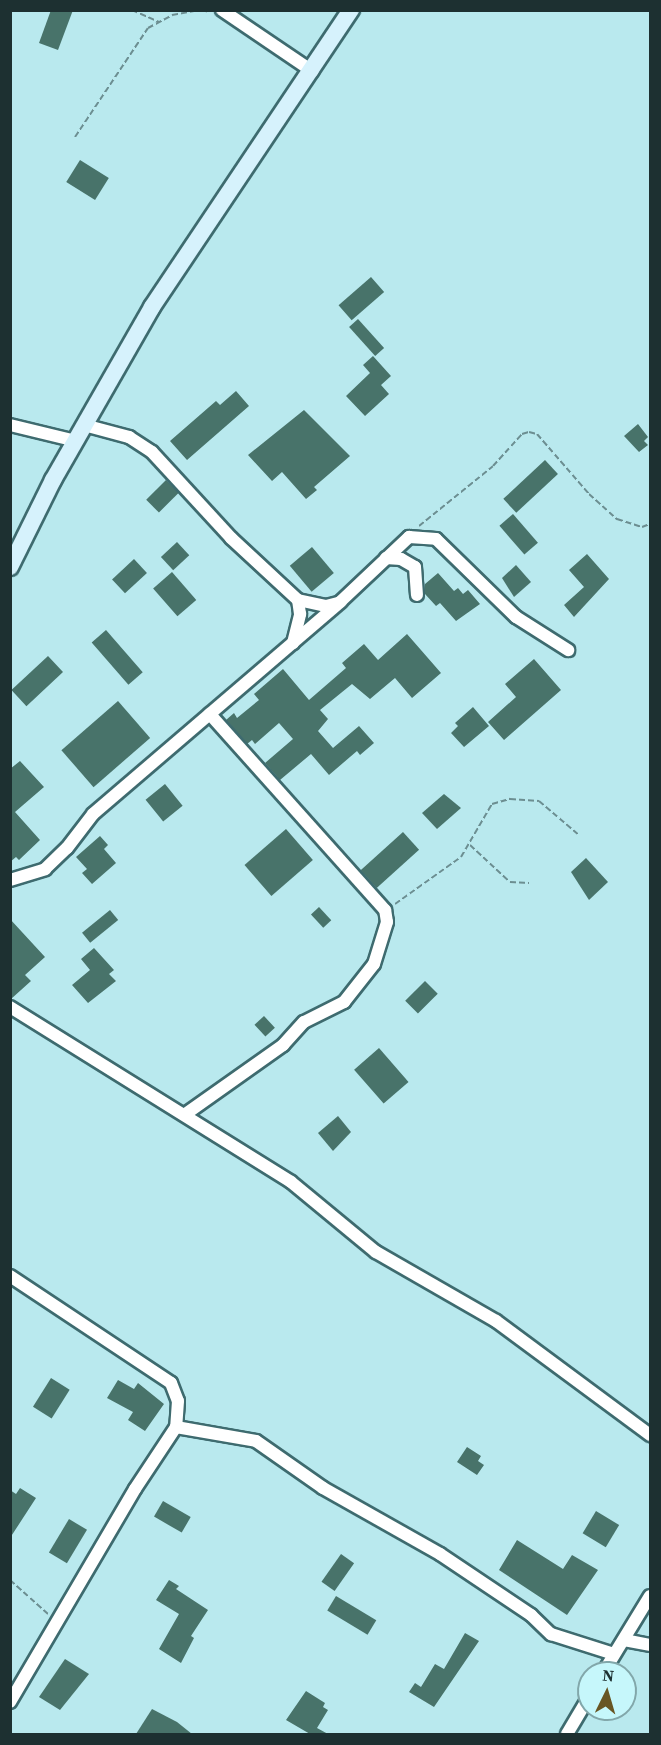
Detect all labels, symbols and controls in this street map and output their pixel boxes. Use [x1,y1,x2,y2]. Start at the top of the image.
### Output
north arrow [577,1661,637,1721]
text: N [602,1664,615,1687]

